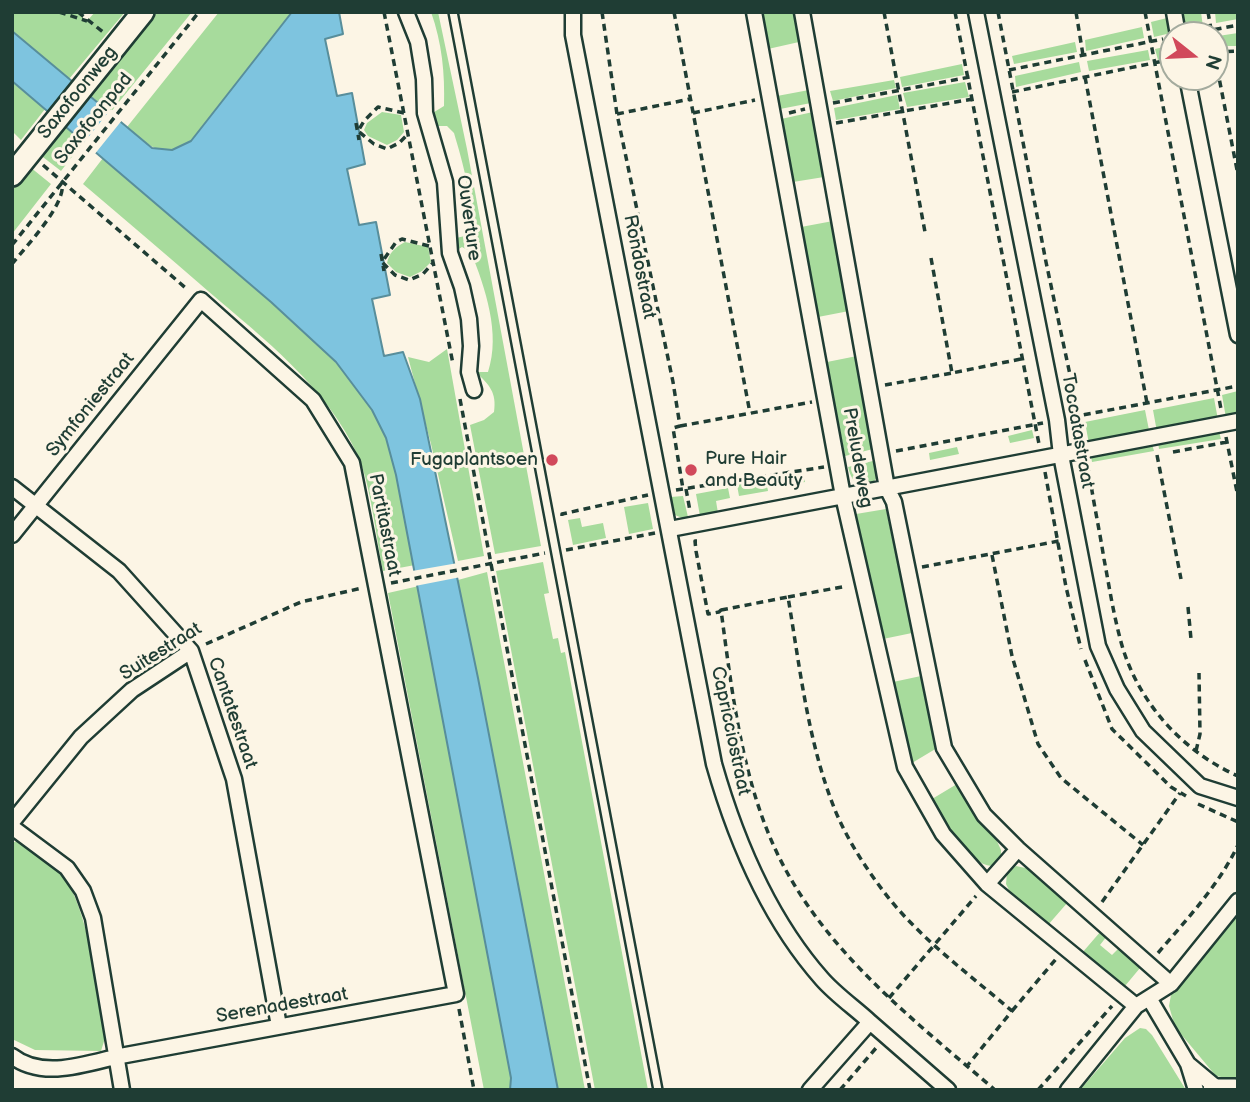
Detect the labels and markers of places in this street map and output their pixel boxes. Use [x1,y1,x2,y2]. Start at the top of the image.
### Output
place label: Pure Hair and Beauty [705,448,803,492]
place label: Fugaplantsoen [410,449,538,471]
marker: Fugaplantsoen [544,452,560,468]
marker: Pure Hair and Beauty [683,462,699,478]

